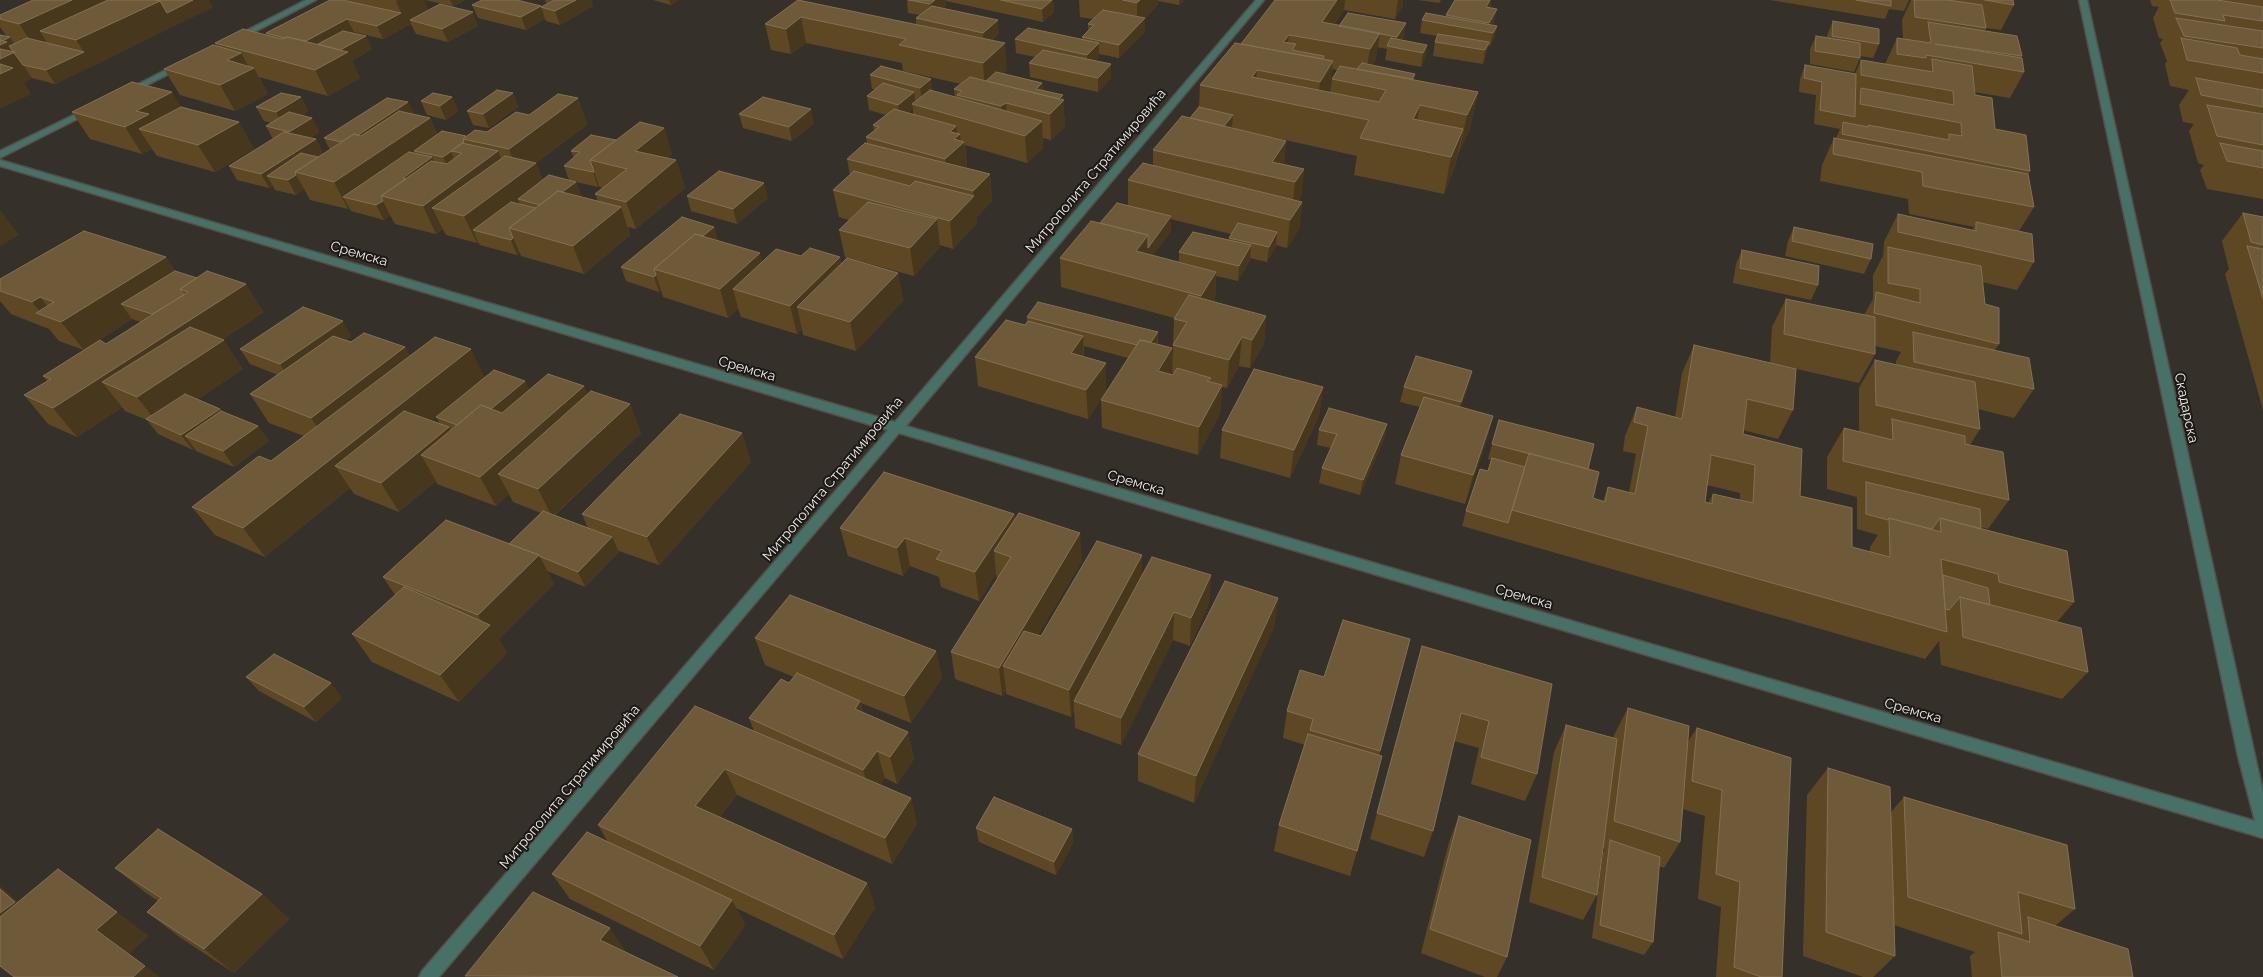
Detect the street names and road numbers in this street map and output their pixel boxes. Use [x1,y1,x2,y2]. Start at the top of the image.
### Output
street label: Митрополита Стратимировића [1022,86,1170,256]
street label: Сремска [328,238,390,270]
street label: Сремска [716,353,778,385]
street label: Скадарска [2170,371,2202,445]
street label: Митрополита Стратимировића [759,394,907,564]
street label: Сремска [1105,467,1167,499]
street label: Сремска [1493,581,1555,613]
street label: Сремска [1882,695,1944,727]
street label: Митрополита Стратимировића [496,702,644,872]

